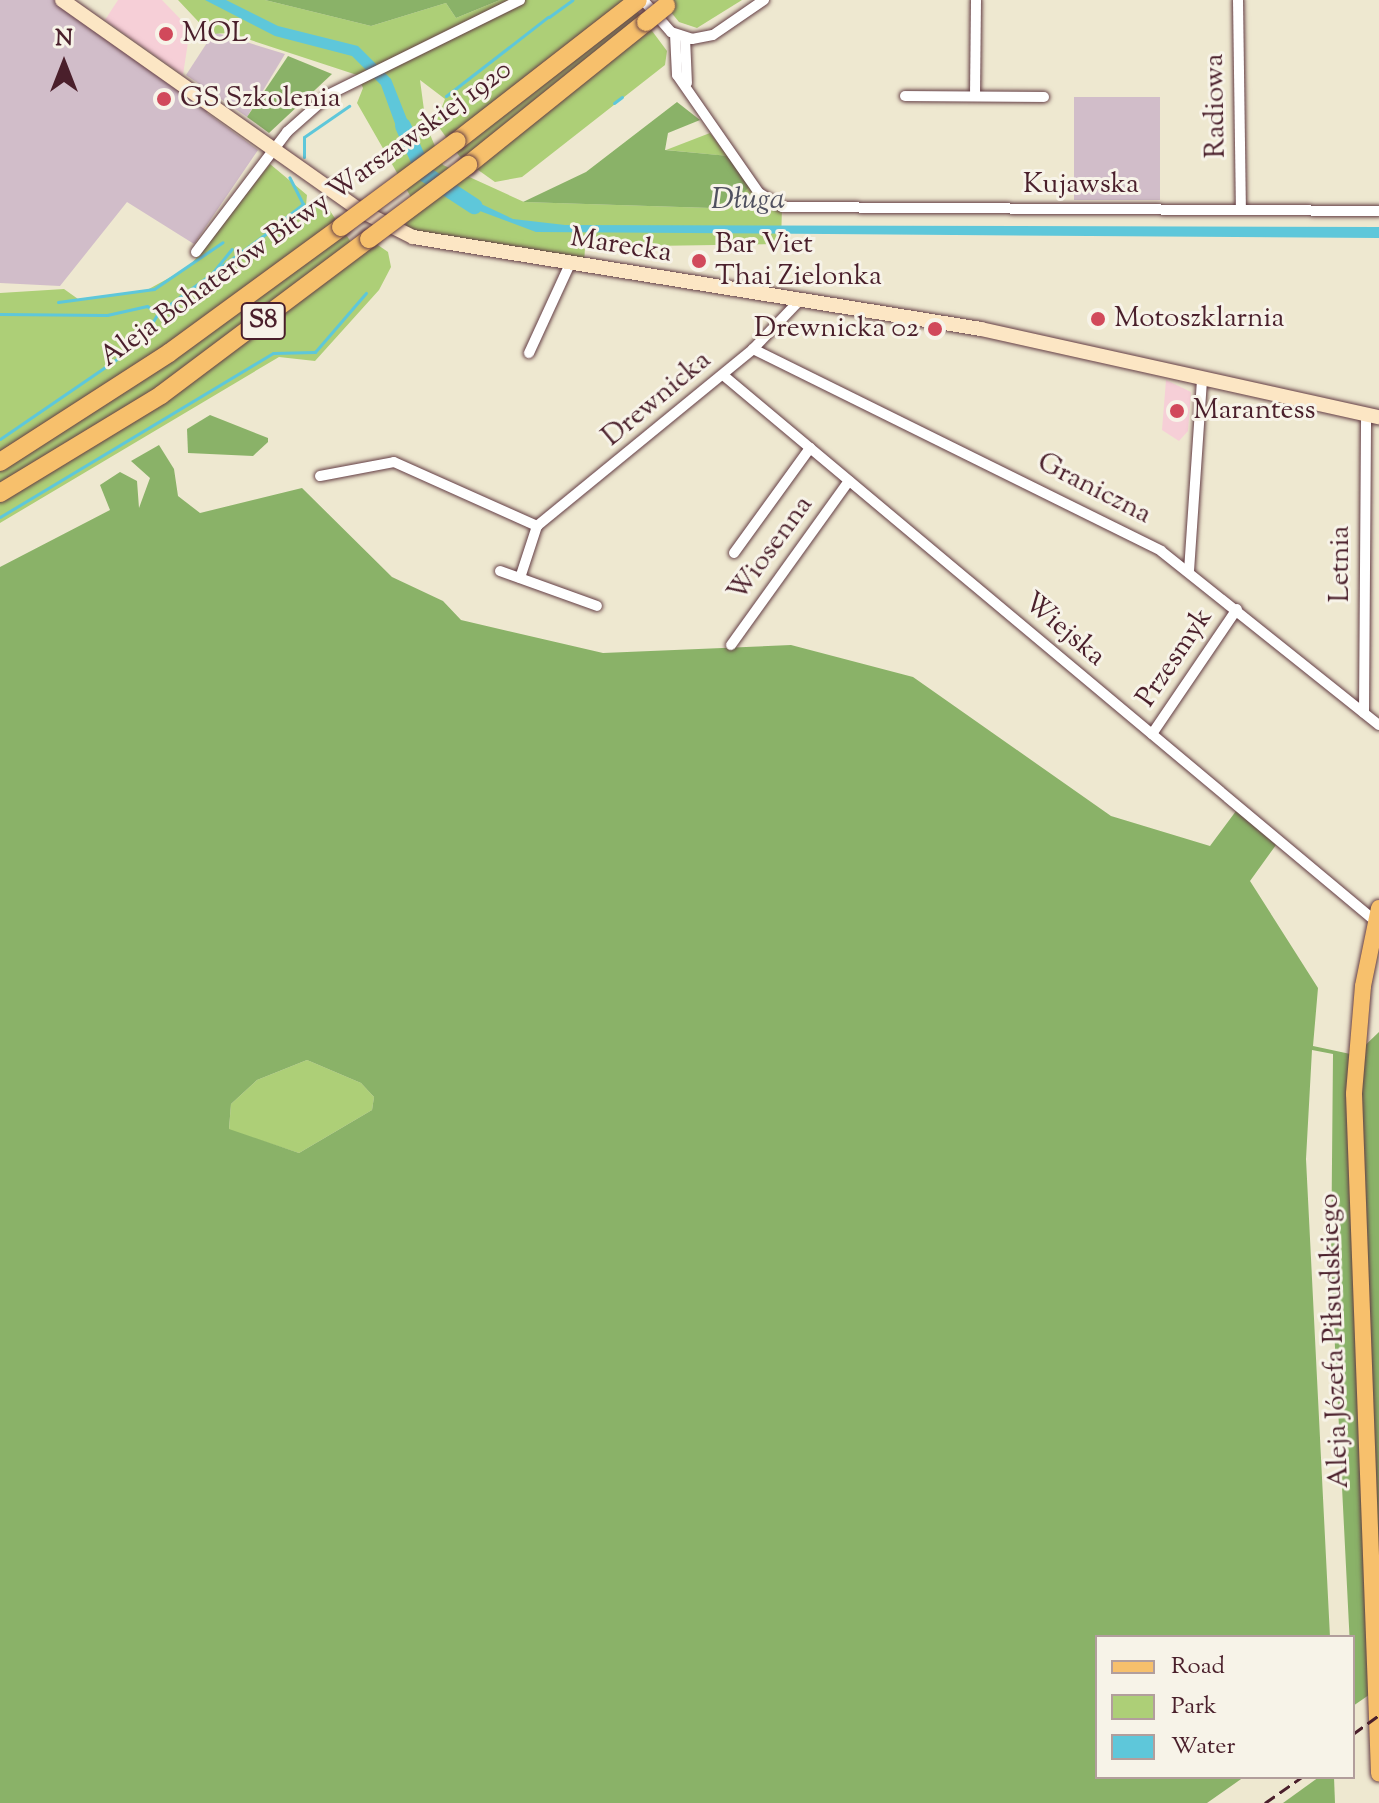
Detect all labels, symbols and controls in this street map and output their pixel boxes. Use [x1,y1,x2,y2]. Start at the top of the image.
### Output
place label: MOL [182,17,248,51]
north arrow [24,24,104,104]
text: N [55,24,73,56]
marker: MOL [157,25,175,43]
street label: Aleja Bohaterów Bitwy Warszawskiej 1920 [93,53,519,375]
street label: Radiowa [1198,53,1234,159]
place label: GS Szkolenia [180,82,341,116]
marker: GS Szkolenia [155,90,173,108]
street label: Kujawska [1023,168,1139,202]
water label: Długa [711,183,785,219]
street label: Marecka [568,221,674,271]
place label: Bar Viet Thai Zielonka [715,228,882,294]
marker: Bar Viet Thai Zielonka [690,252,708,270]
road number: S8 [239,299,287,343]
place label: Motoszklarnia [1114,302,1284,336]
marker: Motoszklarnia [1089,310,1107,328]
place label: Drewnicka 02 [754,312,919,346]
marker: Drewnicka 02 [926,320,944,338]
street label: Drewnicka [596,344,718,454]
place label: Marantess [1193,394,1316,428]
marker: Marantess [1168,402,1186,420]
street label: Graniczna [1031,446,1157,532]
street label: Wiosenna [721,490,821,608]
street label: Letnia [1324,526,1358,602]
street label: Wiejska [1016,586,1112,674]
street label: Przesmyk [1130,602,1220,714]
street label: Aleja Józefa Piłsudskiego [1313,1193,1357,1489]
legend [1095,1635,1355,1779]
text: Road [1171,1650,1225,1684]
text: Park [1171,1690,1217,1724]
text: Water [1171,1730,1235,1764]

